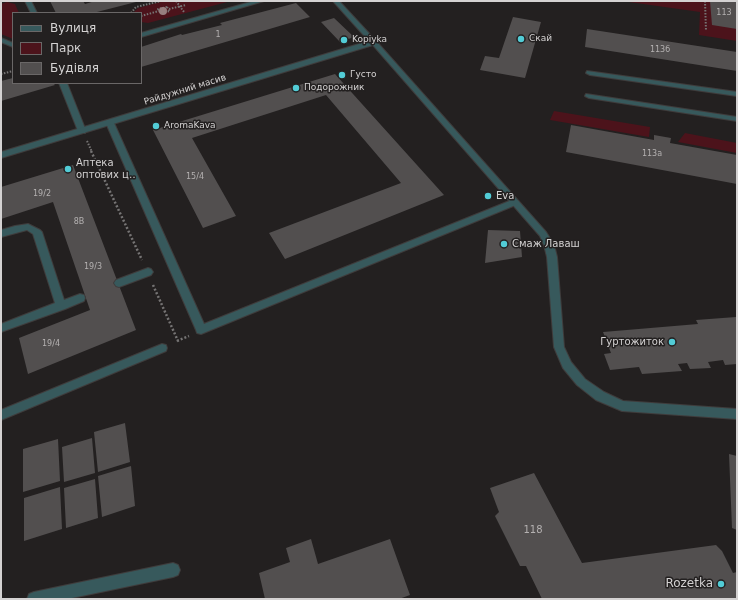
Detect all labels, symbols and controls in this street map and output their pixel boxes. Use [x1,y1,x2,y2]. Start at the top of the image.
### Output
house number: 113 [716,8,732,18]
legend [12,12,142,84]
text: Вулиця [50,21,96,35]
house number: 1 [215,30,221,40]
marker: Скай [516,34,526,44]
place label: Скай [529,34,552,44]
marker: Kopiyka [339,35,349,45]
place label: Kopiyka [352,35,387,45]
text: Парк [50,41,81,55]
house number: 113б [650,45,670,55]
text: Будівля [50,61,99,75]
marker: Густо [337,70,347,80]
place label: Густо [350,70,377,80]
street label: Райдужний масив [143,72,227,108]
marker: Подорожник [291,83,301,93]
place label: Подорожник [304,83,364,93]
marker: AromaKava [151,121,161,131]
place label: AromaKava [164,121,216,131]
house number: 113а [642,149,662,159]
place label: Аптека оптових ц‥ [76,157,136,180]
marker: Аптека оптових ц‥ [63,164,73,174]
house number: 15/4 [186,172,204,182]
house number: 19/2 [33,189,51,199]
place label: Eva [496,190,514,202]
marker: Eva [483,191,493,201]
house number: 8В [74,217,84,227]
place label: Смаж Лаваш [512,238,580,250]
marker: Смаж Лаваш [499,239,509,249]
house number: 19/3 [84,262,102,272]
place label: Гуртожиток [600,336,664,348]
marker: Гуртожиток [667,337,677,347]
house number: 19/4 [42,339,60,349]
house number: 118 [523,524,543,536]
place label: Rozetka [665,577,713,591]
marker: Rozetka [716,579,726,589]

